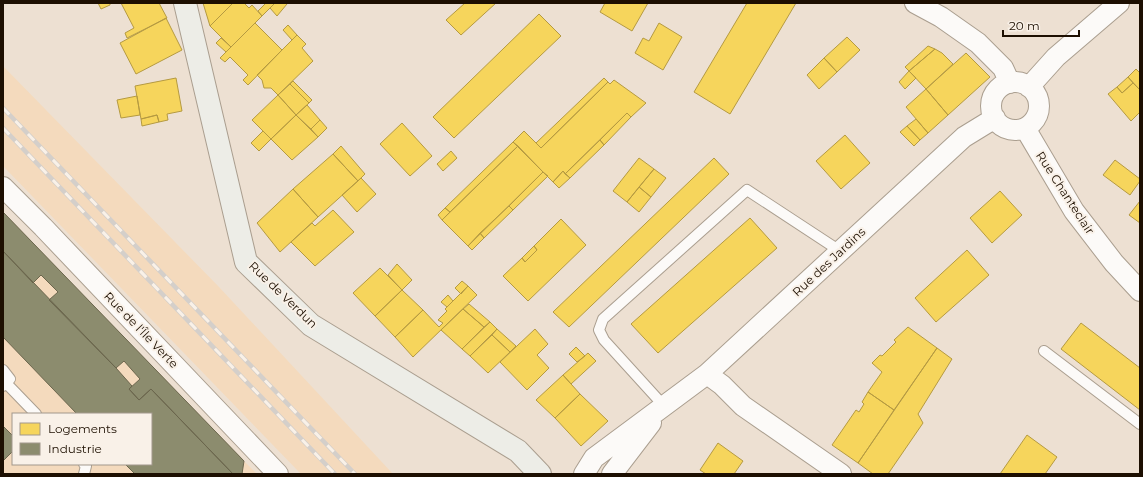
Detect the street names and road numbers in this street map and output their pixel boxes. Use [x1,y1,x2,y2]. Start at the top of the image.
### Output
street label: Rue Chanteclair [1033,148,1098,237]
street label: Rue des Jardins [789,224,868,299]
street label: Rue de Verdun [246,258,321,331]
street label: Rue de l'Île Verte [101,288,182,371]

